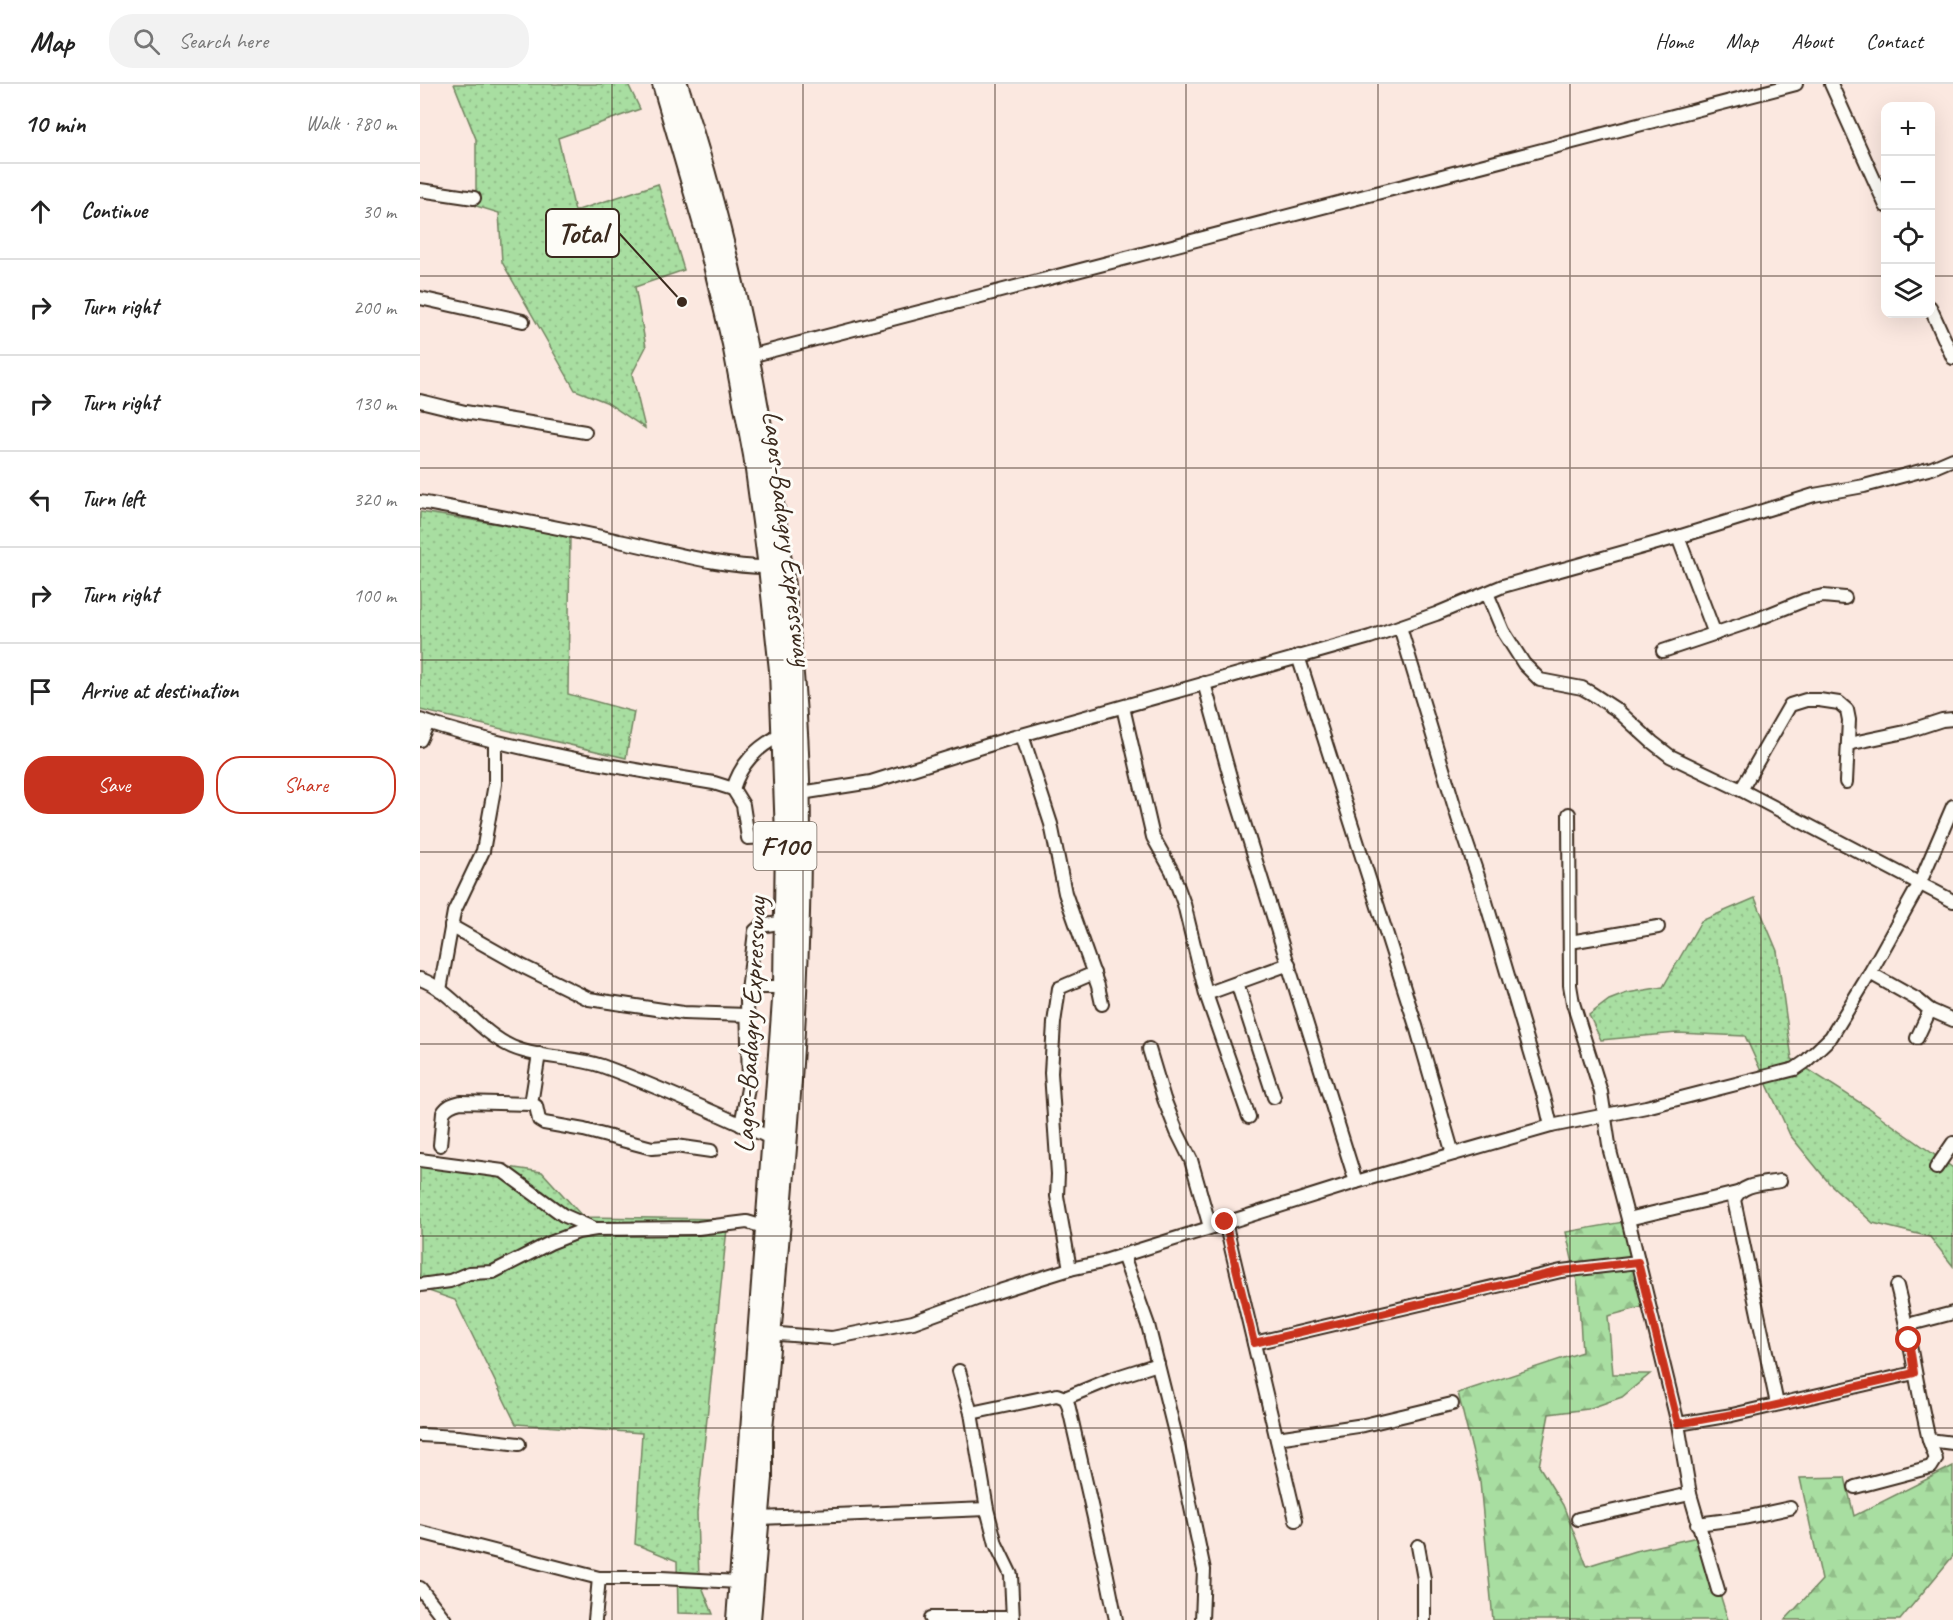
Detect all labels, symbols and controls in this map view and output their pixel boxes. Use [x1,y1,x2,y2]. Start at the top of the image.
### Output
search box [109,14,529,68]
text: Map [30,24,73,59]
icon: search [130,25,163,58]
text: Search here [178,27,268,55]
text: Home [1655,28,1693,54]
text: Map [1726,28,1758,54]
text: About [1791,28,1833,54]
text: Contact [1866,28,1923,54]
map controls [1881,102,1935,318]
button: + [1881,102,1935,156]
text: 10 min [24,107,86,140]
text: Walk · 780 m [306,111,396,136]
button: − [1881,156,1935,210]
icon: ahead [24,195,57,228]
text: Continue [81,197,147,225]
text: 30 m [362,199,396,224]
callout: Total [546,209,619,257]
button: locate [1881,210,1935,264]
text: Total [557,214,612,252]
button: layers [1881,264,1935,318]
icon: right [24,291,57,324]
text: Turn right [81,293,158,321]
text: 200 m [353,295,396,320]
icon: right [24,387,57,420]
text: Turn right [81,389,158,417]
text: 130 m [353,391,396,416]
street label: Lagos-Badagry Expressway [755,409,821,670]
icon: left [24,483,57,516]
text: Turn left [81,485,145,513]
text: 320 m [353,487,396,512]
icon: right [24,579,57,612]
text: Turn right [81,581,158,609]
text: 100 m [353,583,396,608]
icon: arrive [24,675,57,708]
text: Arrive at destination [81,677,238,705]
button: Save [24,756,204,814]
button: Share [216,756,396,814]
road number: F100 [754,822,817,870]
street label: Lagos-Badagry Expressway [726,894,774,1154]
route end [1211,1208,1237,1234]
route start [1895,1326,1921,1352]

